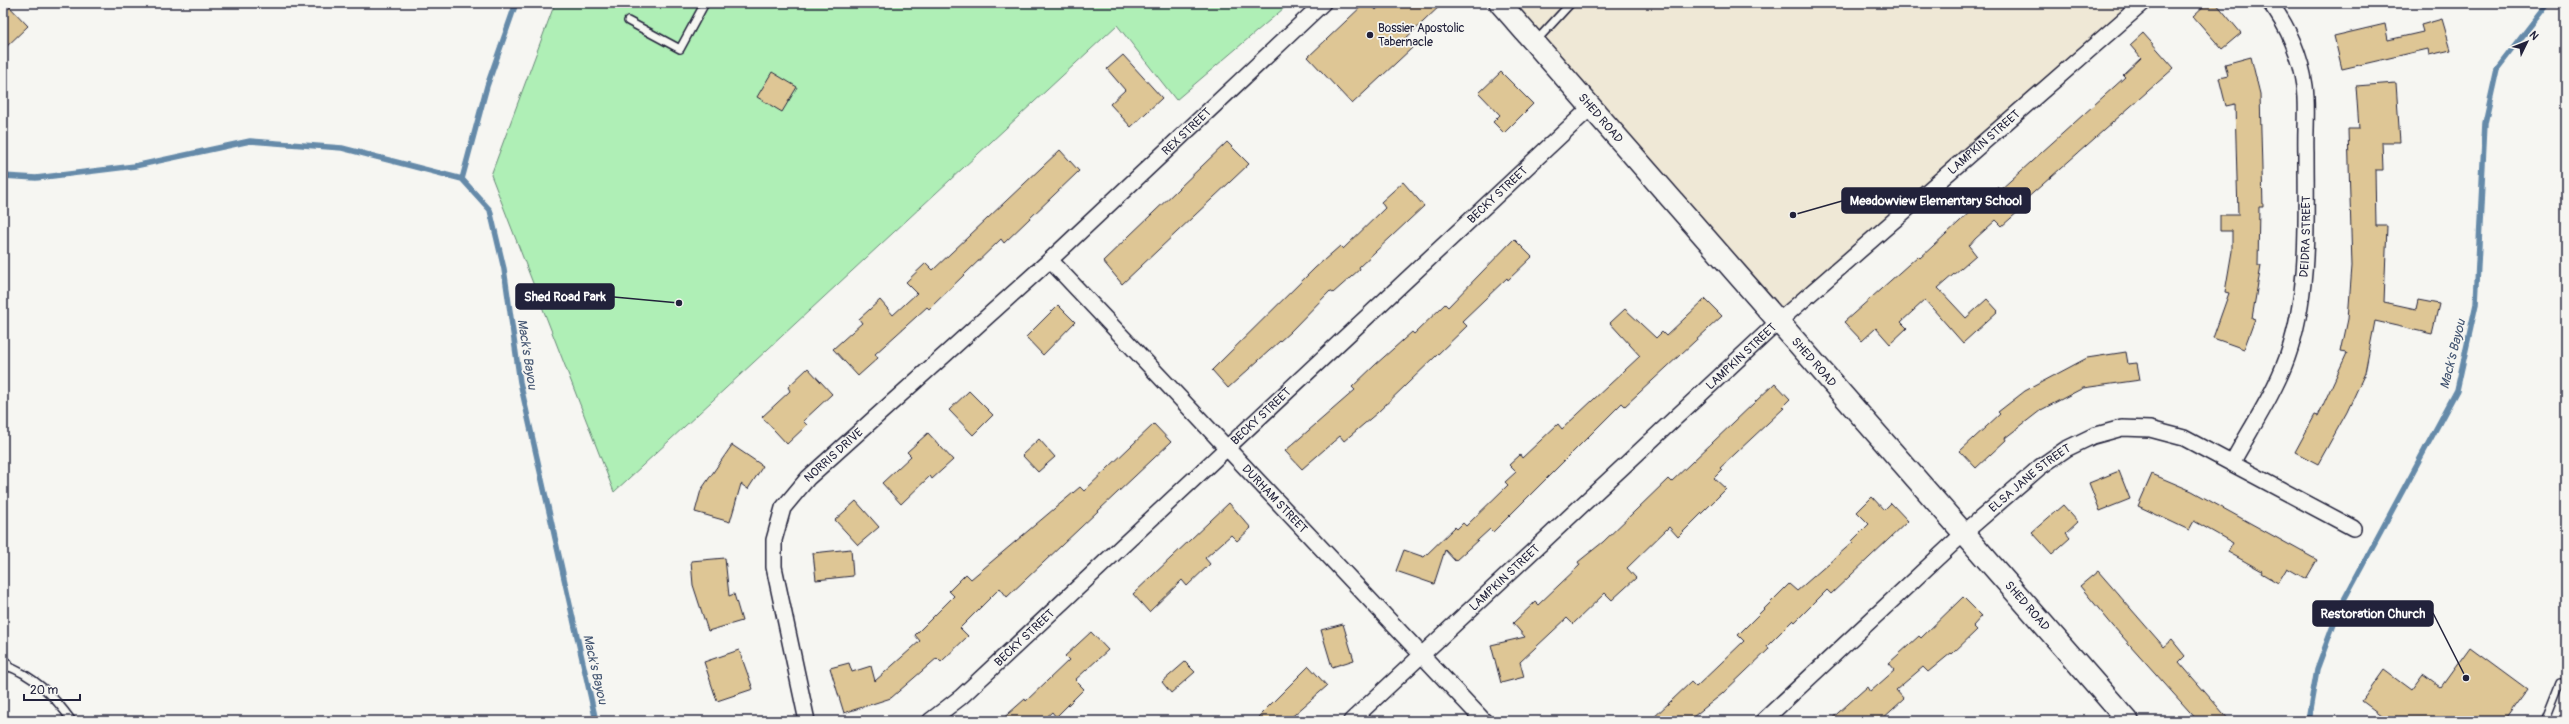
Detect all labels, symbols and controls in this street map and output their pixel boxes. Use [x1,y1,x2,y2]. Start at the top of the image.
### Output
place label: Bossier Apostolic Tabernacle [1378,21,1465,50]
north arrow [2507,22,2547,62]
text: N [2527,28,2542,43]
marker: Bossier Apostolic Tabernacle [1365,30,1375,40]
street label: SHED ROAD [1575,91,1626,147]
street label: REX STREET [1159,105,1215,159]
street label: LAMPKIN STREET [1945,106,2024,178]
street label: BECKY STREET [1464,163,1531,227]
callout: Meadowview Elementary School [1842,188,2030,213]
text: Meadowview Elementary School [1850,193,2022,209]
street label: DEIDRA STREET [2297,195,2314,278]
callout: Shed Road Park [516,284,614,309]
text: Shed Road Park [524,289,606,305]
water label: Mack's Bayou [2437,316,2470,391]
water label: Mack's Bayou [514,318,541,392]
street label: LAMPKIN STREET [1703,320,1780,393]
street label: SHED ROAD [1788,335,1840,391]
street label: BECKY STREET [1228,385,1295,448]
street label: NORRIS DRIVE [801,425,866,486]
street label: ELSA JANE STREET [1986,441,2073,516]
street label: DURHAM STREET [1239,462,1311,537]
street label: LAMPKIN STREET [1466,541,1543,615]
street label: SHED ROAD [2001,578,2053,634]
callout: Restoration Church [2313,601,2433,626]
street label: BECKY STREET [991,606,1058,670]
text: Restoration Church [2321,606,2425,622]
water label: Mack's Bayou [579,633,611,707]
scale bar [24,676,80,702]
text: 20 m [30,683,59,698]

